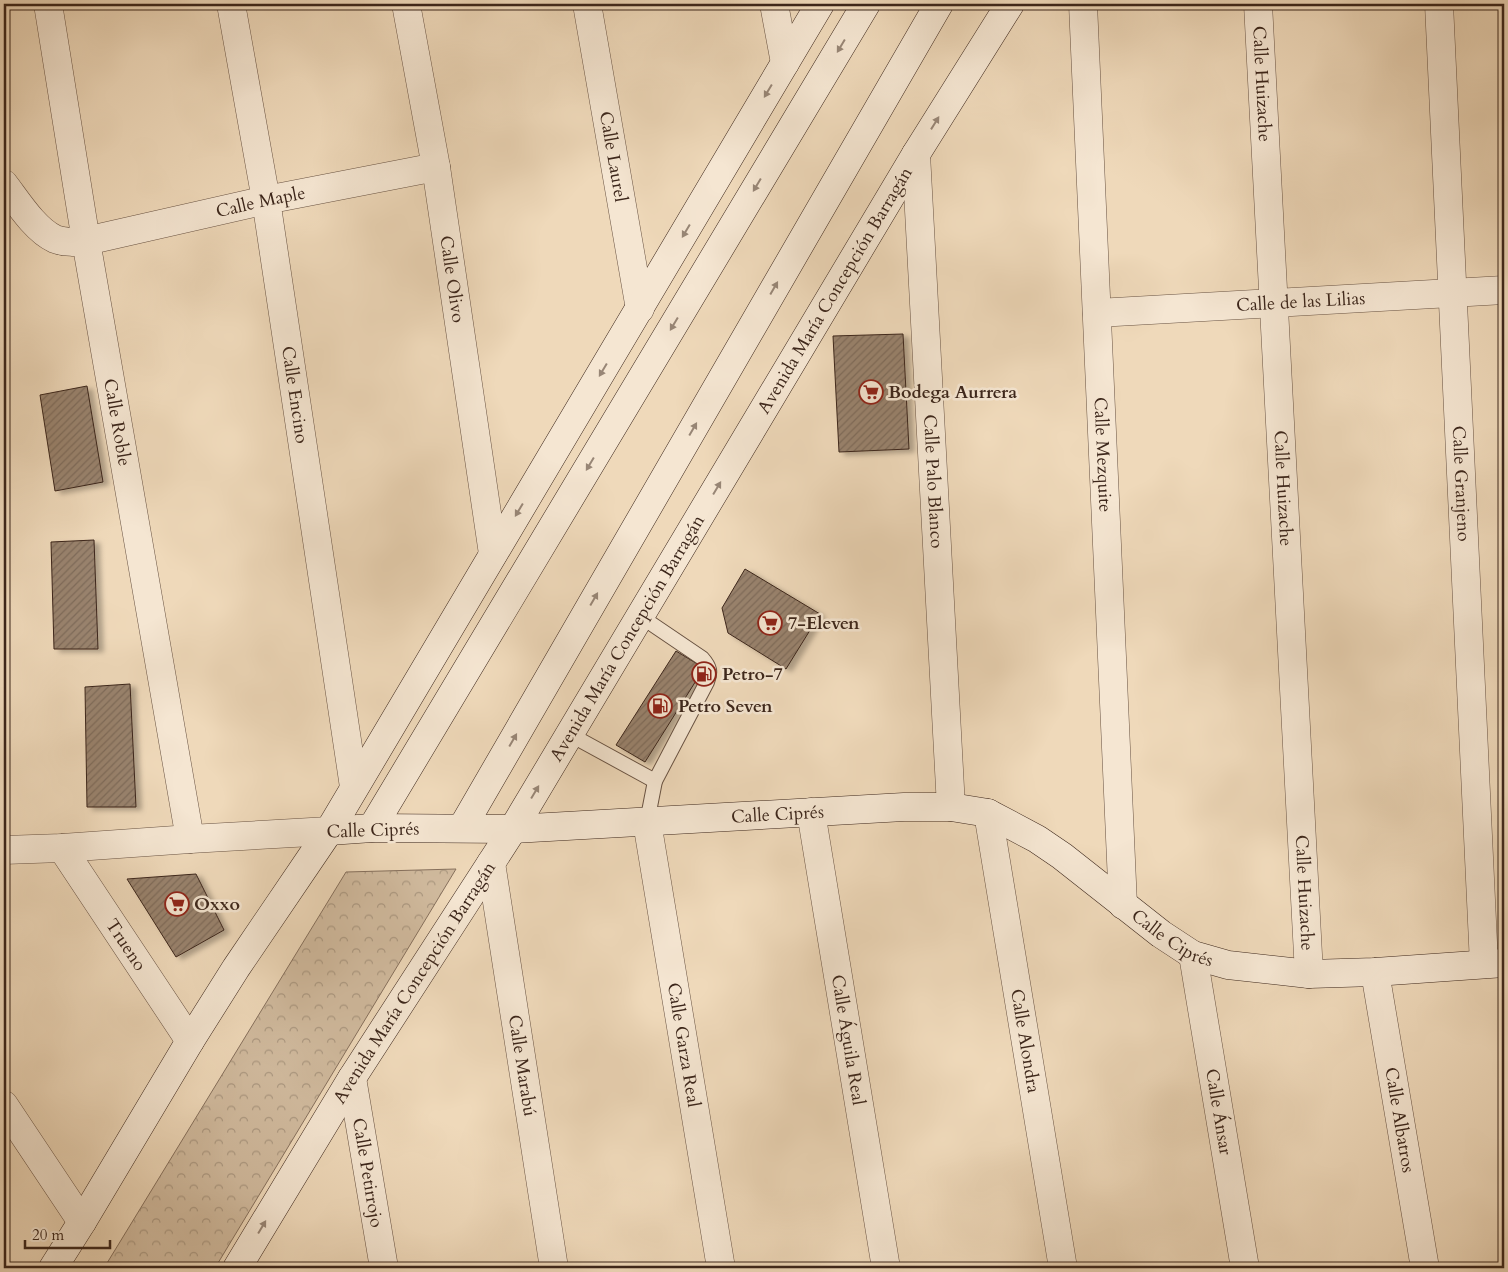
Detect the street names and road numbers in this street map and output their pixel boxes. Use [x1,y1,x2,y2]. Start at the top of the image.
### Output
street label: Calle Huizache [1246,25,1277,142]
street label: Calle Laurel [593,109,633,205]
street label: Avenida María Concepción Barragán [752,162,919,419]
street label: Calle Maple [213,181,308,224]
street label: Calle Olivo [433,234,471,325]
street label: Calle de las Lilias [1236,286,1366,318]
street label: Calle Encino [275,344,314,446]
street label: Calle Roble [97,377,137,468]
street label: Calle Mezquite [1087,396,1118,513]
street label: Calle Palo Blanco [917,414,949,549]
street label: Calle Granjeno [1446,425,1476,542]
street label: Calle Huizache [1267,430,1298,547]
street label: Avenida María Concepción Barragán [544,510,711,766]
street label: Calle Ciprés [730,800,825,830]
street label: Calle Ciprés [326,816,420,845]
street label: Calle Huizache [1289,834,1320,951]
street label: Avenida María Concepción Barragán [327,856,502,1109]
street label: Calle Ciprés [1126,903,1216,973]
street label: Trueno [99,914,152,976]
street label: Calle Águila Real [825,973,871,1108]
street label: Calle Garza Real [661,981,706,1110]
street label: Calle Alondra [1004,987,1046,1095]
street label: Calle Marabú [502,1013,542,1118]
street label: Calle Albatros [1378,1065,1421,1175]
street label: Calle Ánsar [1199,1067,1238,1157]
street label: Calle Petirrojo [346,1116,389,1230]

